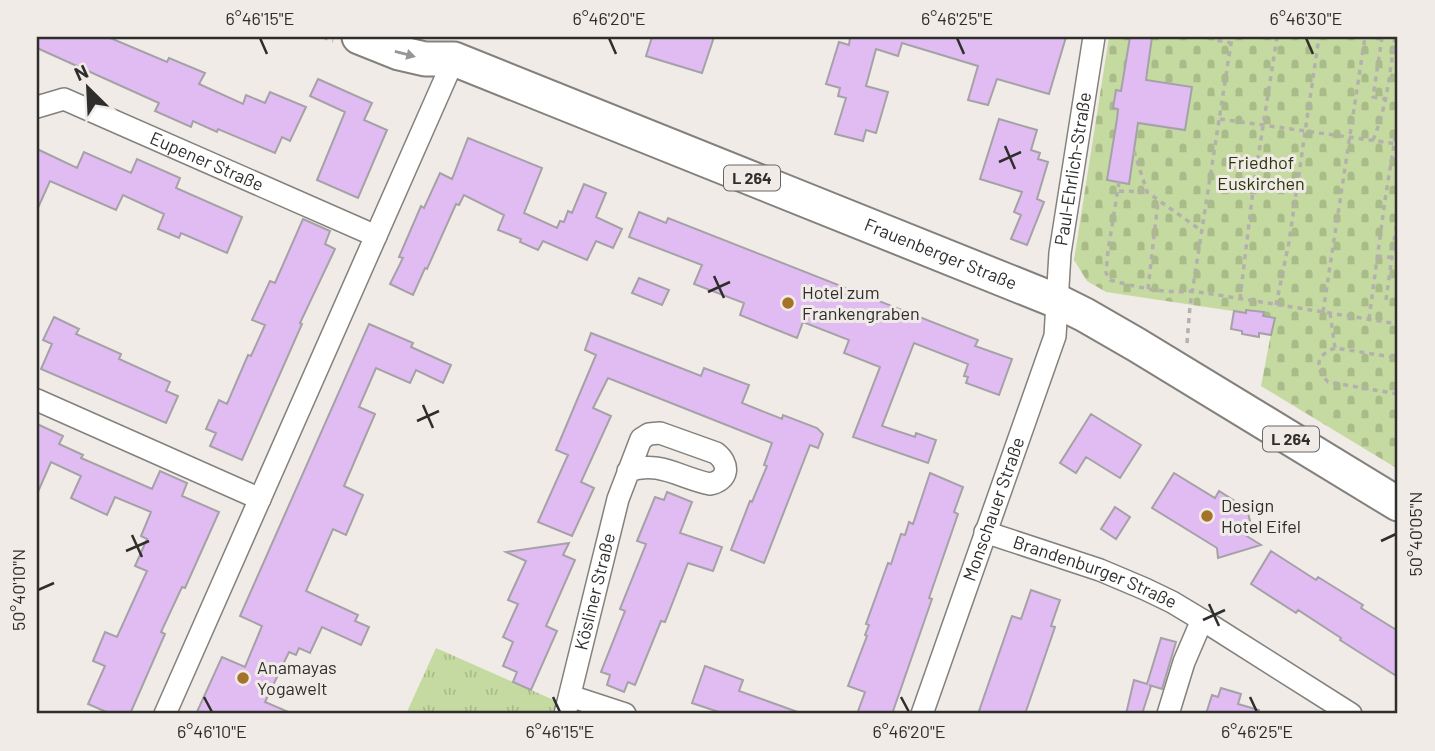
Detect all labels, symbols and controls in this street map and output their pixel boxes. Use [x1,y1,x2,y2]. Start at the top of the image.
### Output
text: 6°46'15"E [226,7,294,29]
text: 6°46'20"E [572,7,646,29]
text: 6°46'25"E [921,7,993,29]
text: 6°46'30"E [1270,7,1342,29]
one-way arrow [395,49,416,59]
north arrow [52,52,122,122]
text: N [70,59,91,85]
street label: Paul-Ehrlich-Straße [1049,90,1095,247]
street label: Eupener Straße [147,126,267,195]
park label: Friedhof Euskirchen [1217,151,1305,194]
road number: L 264 [724,166,780,190]
street label: Frauenberger Straße [862,213,1020,294]
place label: Hotel zum Frankengraben [802,281,920,324]
marker: Hotel zum Frankengraben [780,295,796,311]
road number: L 264 [1263,426,1319,452]
street label: Monschauer Straße [958,434,1029,584]
text: 50°40'05"N [1404,491,1426,577]
place label: Design Hotel Eifel [1221,494,1301,537]
marker: Design Hotel Eifel [1199,508,1215,524]
street label: Brandenburger Straße [1011,530,1181,613]
street label: Kösliner Straße [569,531,619,652]
text: 50°40'10"N [7,549,29,631]
place label: Anamayas Yogawelt [257,656,337,699]
marker: Anamayas Yogawelt [235,670,251,686]
text: 6°46'10"E [177,720,247,742]
text: 6°46'15"E [526,720,594,742]
text: 6°46'20"E [872,720,946,742]
text: 6°46'25"E [1221,720,1293,742]

